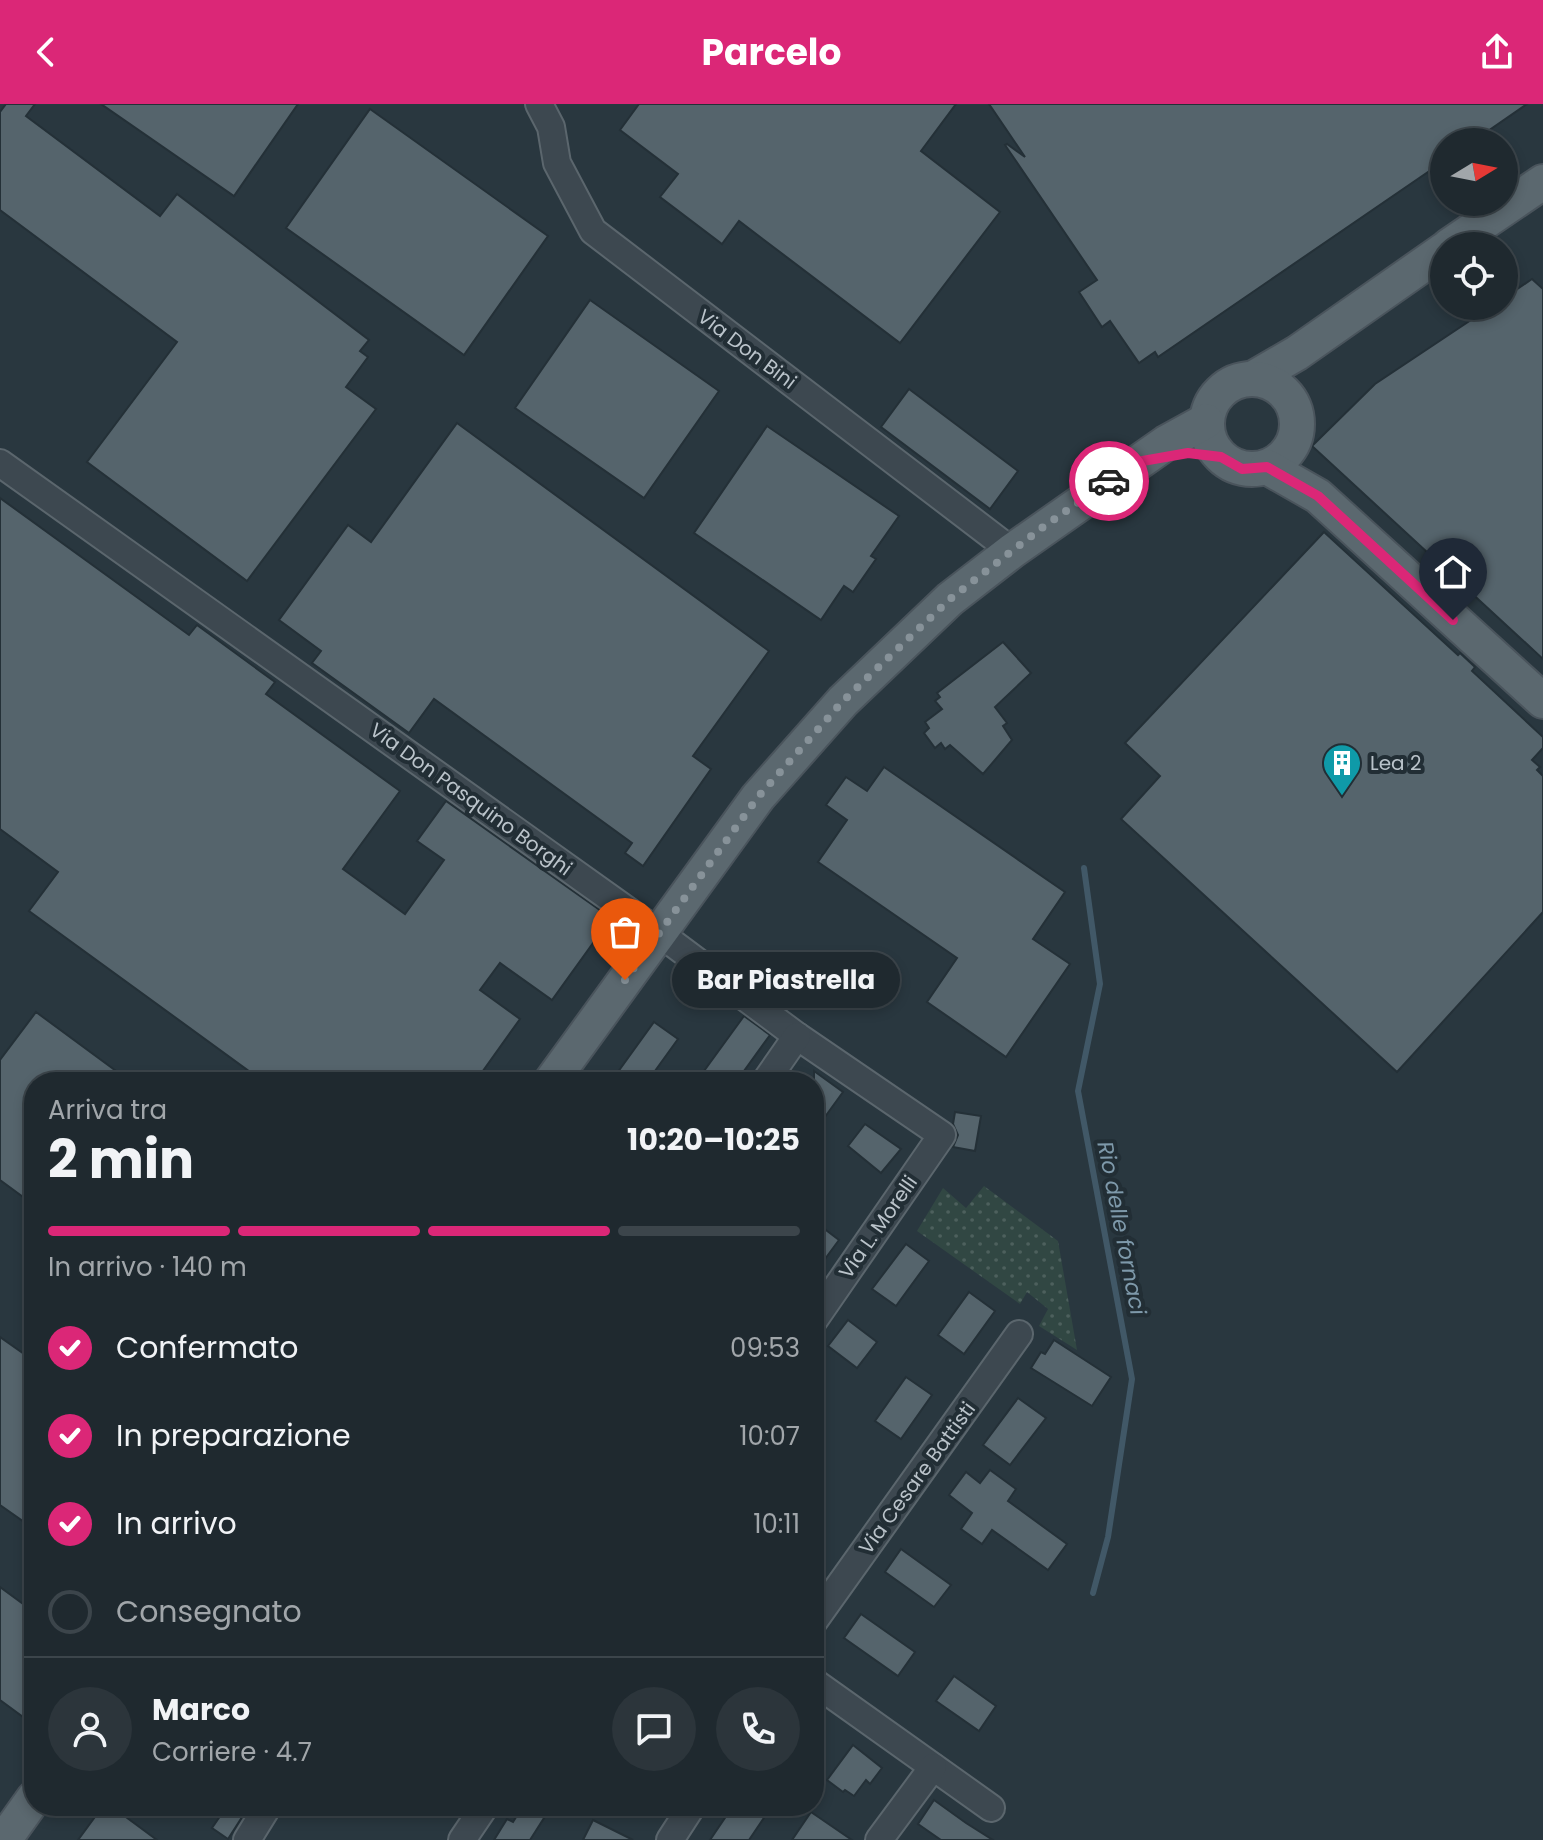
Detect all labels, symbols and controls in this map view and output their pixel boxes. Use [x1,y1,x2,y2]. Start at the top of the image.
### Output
text: Parcelo [702,27,841,78]
icon: back [24,30,68,74]
icon: share [1475,30,1519,74]
north arrow [1430,128,1518,216]
map controls [1430,128,1518,320]
button: locate [1430,232,1518,320]
street label: Via Don Bini [692,303,802,395]
courier [1069,441,1149,521]
icon: car [1087,459,1131,503]
pin [1419,538,1487,620]
icon: home [1431,550,1475,594]
street label: Via Don Pasquino Borghi [364,716,578,882]
building icon: Lea 2 [1321,742,1363,797]
place label: Lea 2 [1370,749,1421,777]
pin [591,898,659,980]
icon: bag [603,910,647,954]
callout: Bar Piastrella [673,952,901,1008]
text: Bar Piastrella [697,962,875,998]
text: Arriva tra [48,1092,167,1128]
text: 10:20–10:25 [627,1118,800,1161]
text: 2 min [48,1123,194,1196]
water label: Rio delle fornaci [1089,1139,1154,1318]
street label: Via L. Morelli [832,1170,924,1284]
text: In arrivo · 140 m [48,1249,247,1285]
icon: check [48,1326,92,1370]
text: Confermato [116,1326,299,1369]
text: 09:53 [730,1330,800,1366]
street label: Via Cesare Battisti [852,1396,982,1560]
icon: check [48,1414,92,1458]
text: In preparazione [116,1414,351,1457]
text: 10:07 [739,1418,800,1454]
icon: check [48,1502,92,1546]
text: In arrivo [116,1502,237,1545]
text: 10:11 [753,1506,800,1542]
text: Consegnato [116,1590,302,1633]
button: person [48,1687,132,1771]
button: chat [612,1687,696,1771]
button: phone [716,1687,800,1771]
text: Marco [152,1688,250,1731]
text: Corriere · 4.7 [152,1734,312,1770]

